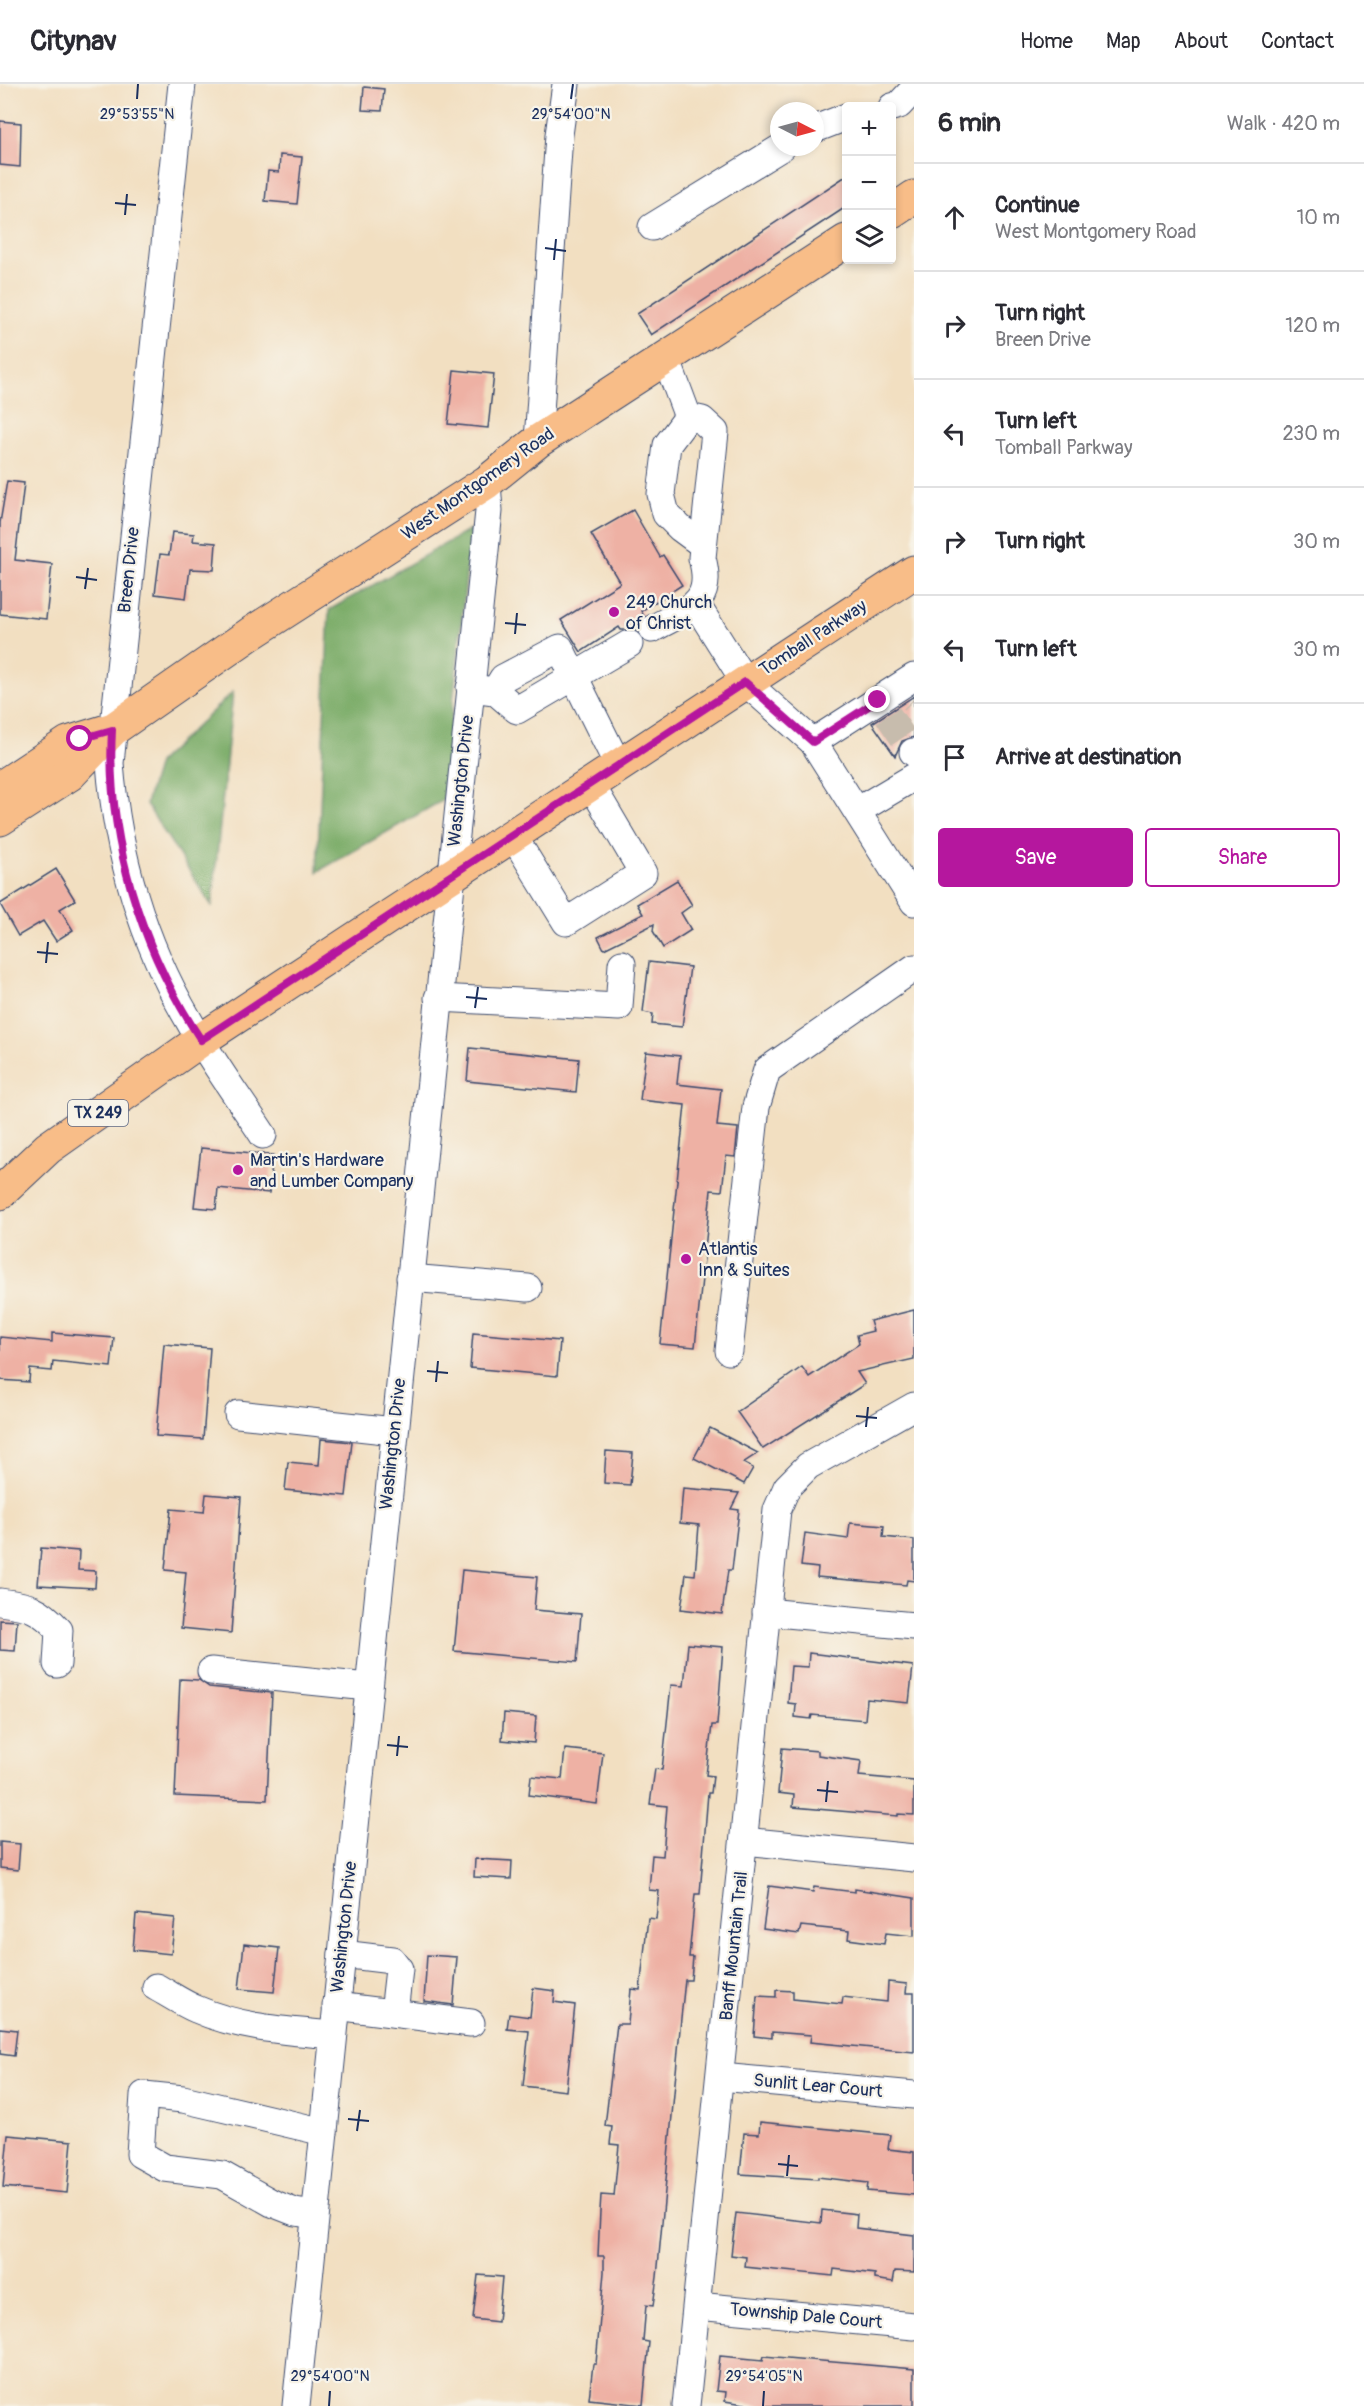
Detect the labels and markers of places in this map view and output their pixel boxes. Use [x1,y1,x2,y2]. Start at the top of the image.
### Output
place label: 249 Church of Christ [626,591,712,635]
marker: 249 Church of Christ [607,605,621,619]
place label: Martin's Hardware and Lumber Company [250,1149,414,1193]
marker: Martin's Hardware and Lumber Company [231,1163,245,1177]
place label: Atlantis Inn & Suites [698,1238,789,1282]
marker: Atlantis Inn & Suites [679,1252,693,1266]

